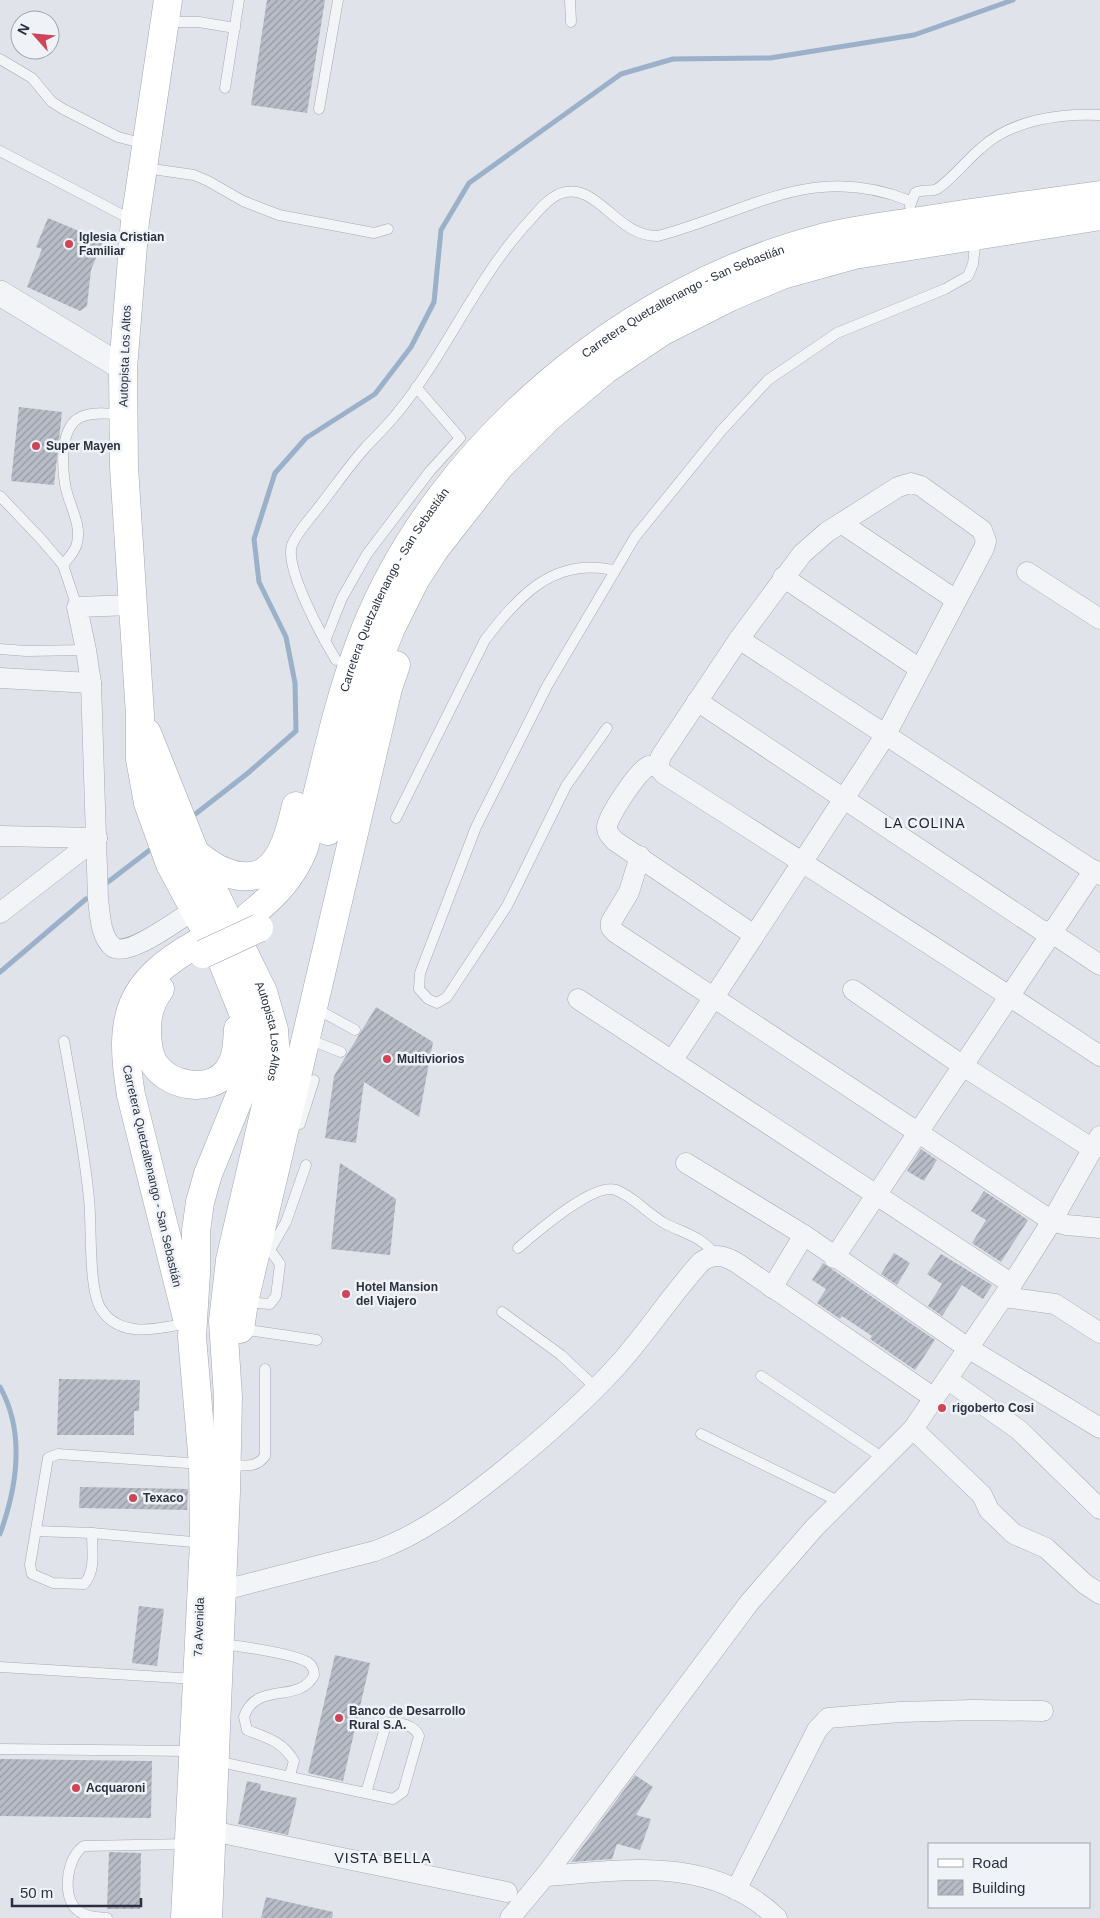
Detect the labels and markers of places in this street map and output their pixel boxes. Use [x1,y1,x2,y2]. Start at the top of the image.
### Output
place label: Iglesia Cristian Familiar [79,230,164,258]
marker: Iglesia Cristian Familiar [63,238,75,250]
place label: Super Mayen [46,439,121,453]
marker: Super Mayen [30,440,42,452]
place label: Multiviorios [397,1052,465,1066]
marker: Multiviorios [381,1053,393,1065]
place label: Hotel Mansion del Viajero [356,1280,438,1308]
marker: Hotel Mansion del Viajero [340,1288,352,1300]
place label: rigoberto Cosi [952,1401,1034,1415]
marker: rigoberto Cosi [936,1402,948,1414]
place label: Texaco [143,1491,183,1505]
marker: Texaco [127,1492,139,1504]
place label: Banco de Desarrollo Rural S.A. [349,1704,466,1732]
marker: Banco de Desarrollo Rural S.A. [333,1712,345,1724]
place label: Acquaroni [86,1781,145,1795]
marker: Acquaroni [70,1782,82,1794]

